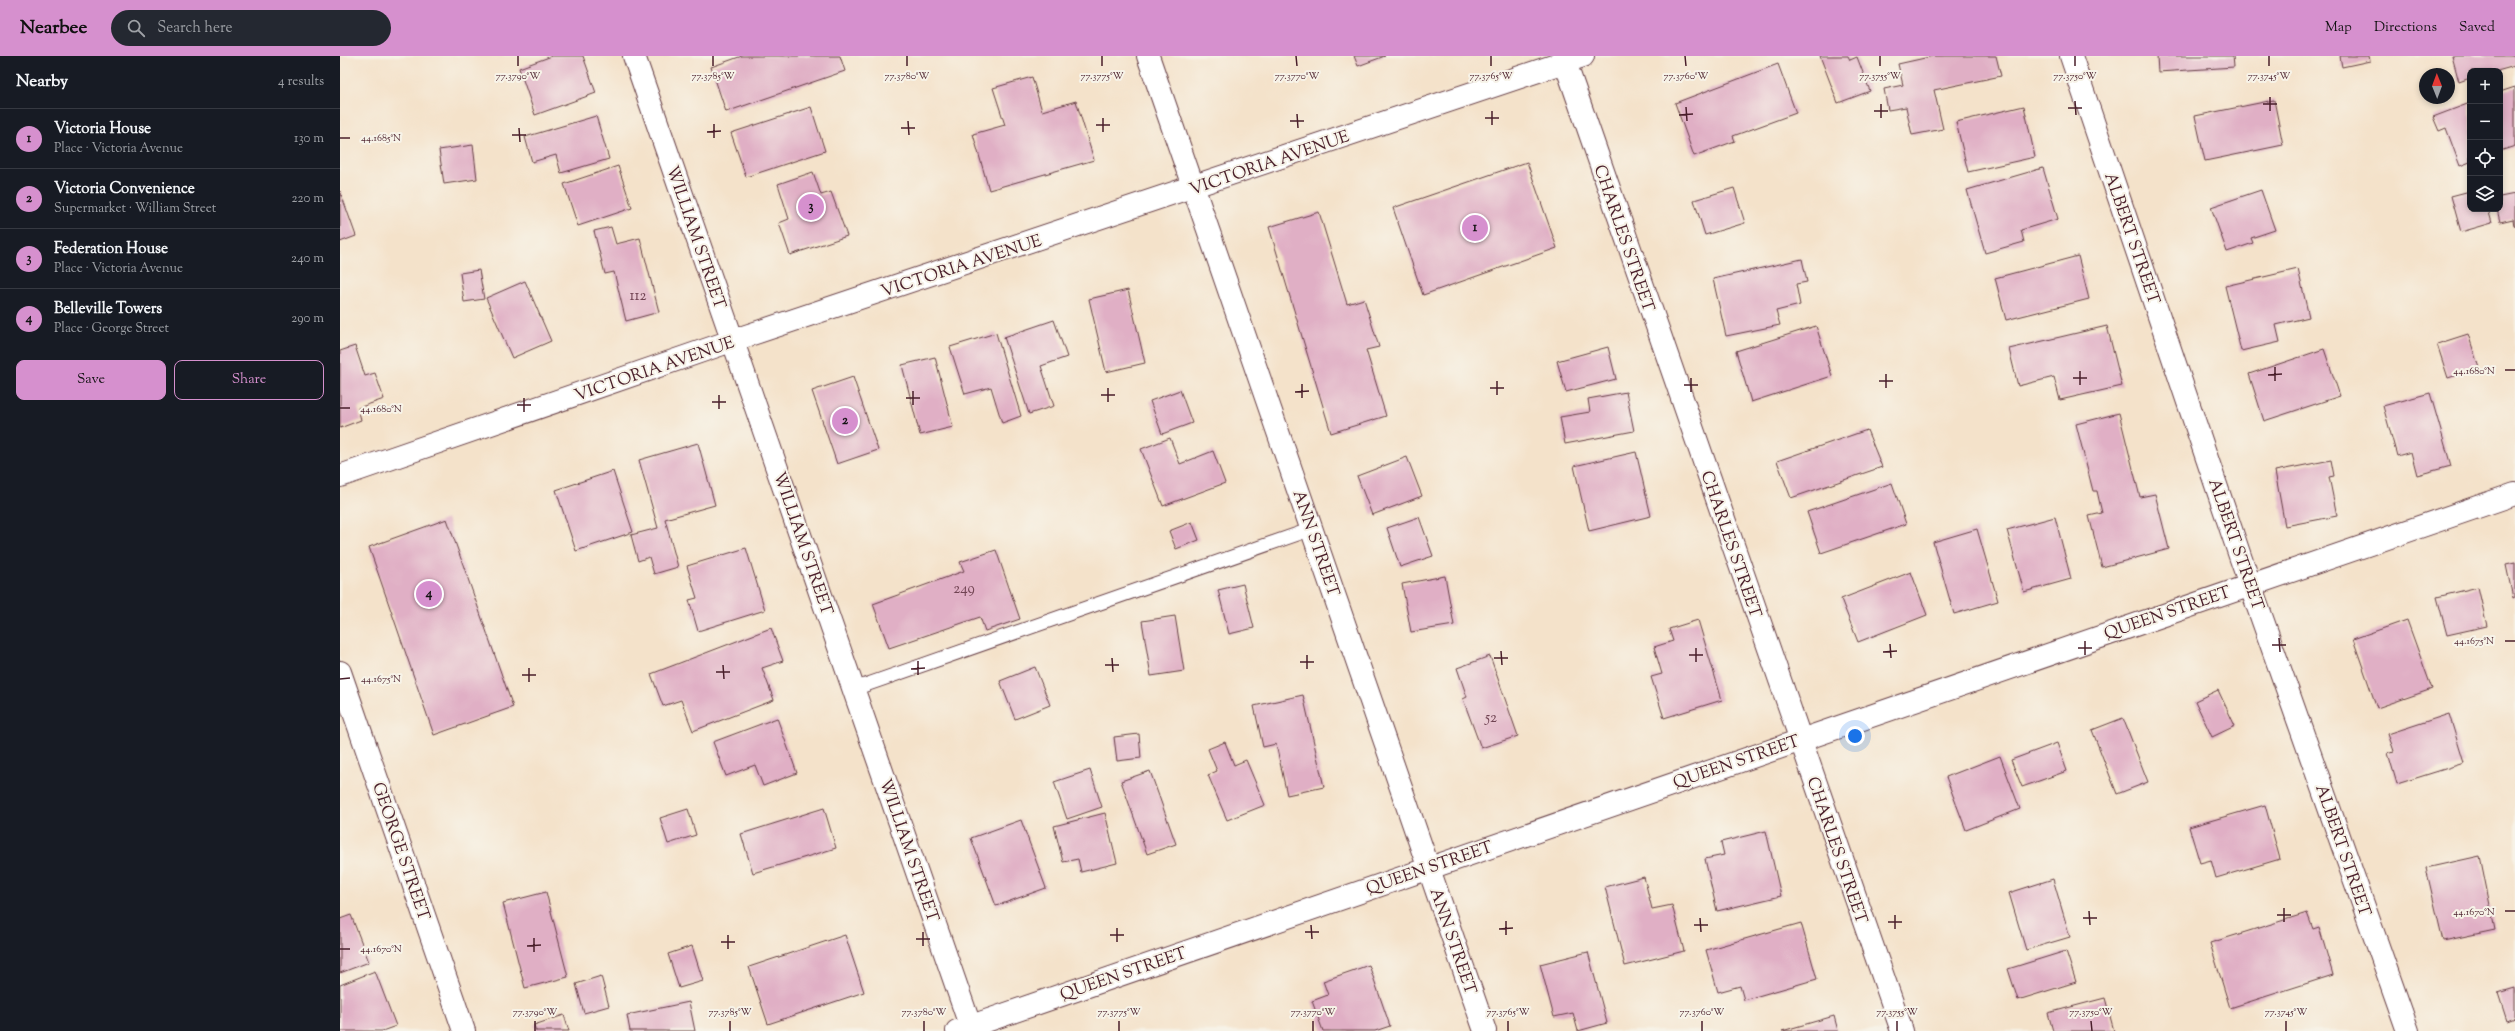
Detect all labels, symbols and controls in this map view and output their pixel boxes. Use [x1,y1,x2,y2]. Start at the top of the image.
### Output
search box [111,10,391,46]
text: Nearbee [20,15,87,42]
icon: search [125,17,147,39]
text: Search here [157,18,233,39]
text: Map [2325,18,2352,38]
text: Directions [2374,18,2437,38]
text: Saved [2459,18,2495,38]
north arrow [2419,68,2455,104]
map controls [2467,68,2503,212]
button: + [2467,68,2503,104]
text: 77.3790°W [496,69,540,84]
text: 77.3785°W [691,69,735,84]
text: 77.3780°W [885,69,929,84]
text: 77.3775°W [1080,69,1124,84]
text: 77.3770°W [1275,69,1319,84]
text: 77.3765°W [1469,69,1513,84]
text: 77.3760°W [1664,69,1708,84]
text: 77.3755°W [1859,69,1901,84]
text: 77.3750°W [2053,69,2097,84]
text: 77.3745°W [2248,69,2290,84]
text: Nearby [16,70,68,94]
text: 4 results [278,73,324,91]
button: − [2467,104,2503,140]
text: Victoria House [54,119,151,140]
street label: VICTORIA AVENUE [1186,125,1353,203]
text: 1 [27,130,31,148]
text: 130 m [294,130,324,148]
text: 44.1685°N [361,131,401,146]
text: Place · Victoria Avenue [54,140,183,158]
button: locate [2467,140,2503,176]
street label: CHARLES STREET [1587,162,1660,316]
street label: WILLIAM STREET [659,163,731,313]
street label: ALBERT STREET [2097,169,2165,308]
button: layers [2467,176,2503,212]
text: Victoria Convenience [54,179,195,200]
text: 2 [26,190,32,208]
text: 220 m [291,190,324,208]
pin: 3 [798,192,824,222]
text: Supermarket · William Street [54,200,216,218]
pin: 1 [1462,213,1488,243]
street label: VICTORIA AVENUE [878,230,1045,304]
text: Federation House [54,239,168,260]
text: 3 [26,250,32,268]
text: 240 m [291,250,324,268]
text: Place · Victoria Avenue [54,260,183,278]
house number: 112 [629,286,647,307]
text: Belleville Towers [54,299,162,320]
text: 4 [26,310,32,328]
text: 290 m [291,310,324,328]
text: Place · George Street [54,320,169,338]
street label: VICTORIA AVENUE [571,331,738,409]
button: Save [16,360,166,400]
button: Share [174,360,324,400]
text: 44.1680°N [2453,364,2495,379]
text: 44.1680°N [360,402,402,417]
pin: 2 [832,406,858,436]
street label: CHARLES STREET [1694,468,1767,622]
street label: WILLIAM STREET [766,469,838,619]
street label: ALBERT STREET [2201,475,2269,614]
street label: ANN STREET [1286,487,1345,600]
pin: 4 [416,579,442,609]
house number: 249 [953,579,975,600]
street label: QUEEN STREET [2101,581,2234,647]
text: 44.1675°N [2454,634,2494,649]
text: 44.1675°N [361,672,401,687]
house number: 52 [1484,708,1497,729]
your location [1845,726,1865,746]
street label: QUEEN STREET [1670,730,1803,796]
street label: CHARLES STREET [1800,774,1873,928]
street label: WILLIAM STREET [872,776,944,926]
street label: GEORGE STREET [365,779,435,924]
street label: ALBERT STREET [2308,781,2376,920]
street label: QUEEN STREET [1363,836,1496,902]
street label: ANN STREET [1423,885,1482,998]
text: 44.1670°N [2453,905,2495,920]
text: 44.1670°N [360,942,402,957]
street label: QUEEN STREET [1057,942,1190,1008]
text: 77.3790°W [513,1005,557,1020]
text: 77.3785°W [708,1005,752,1020]
text: 77.3780°W [902,1005,946,1020]
text: 77.3775°W [1097,1005,1141,1020]
text: 77.3770°W [1291,1005,1335,1020]
text: 77.3765°W [1486,1005,1530,1020]
text: 77.3760°W [1680,1005,1724,1020]
text: 77.3755°W [1876,1005,1918,1020]
text: 77.3750°W [2069,1005,2113,1020]
text: 77.3745°W [2265,1005,2307,1020]

